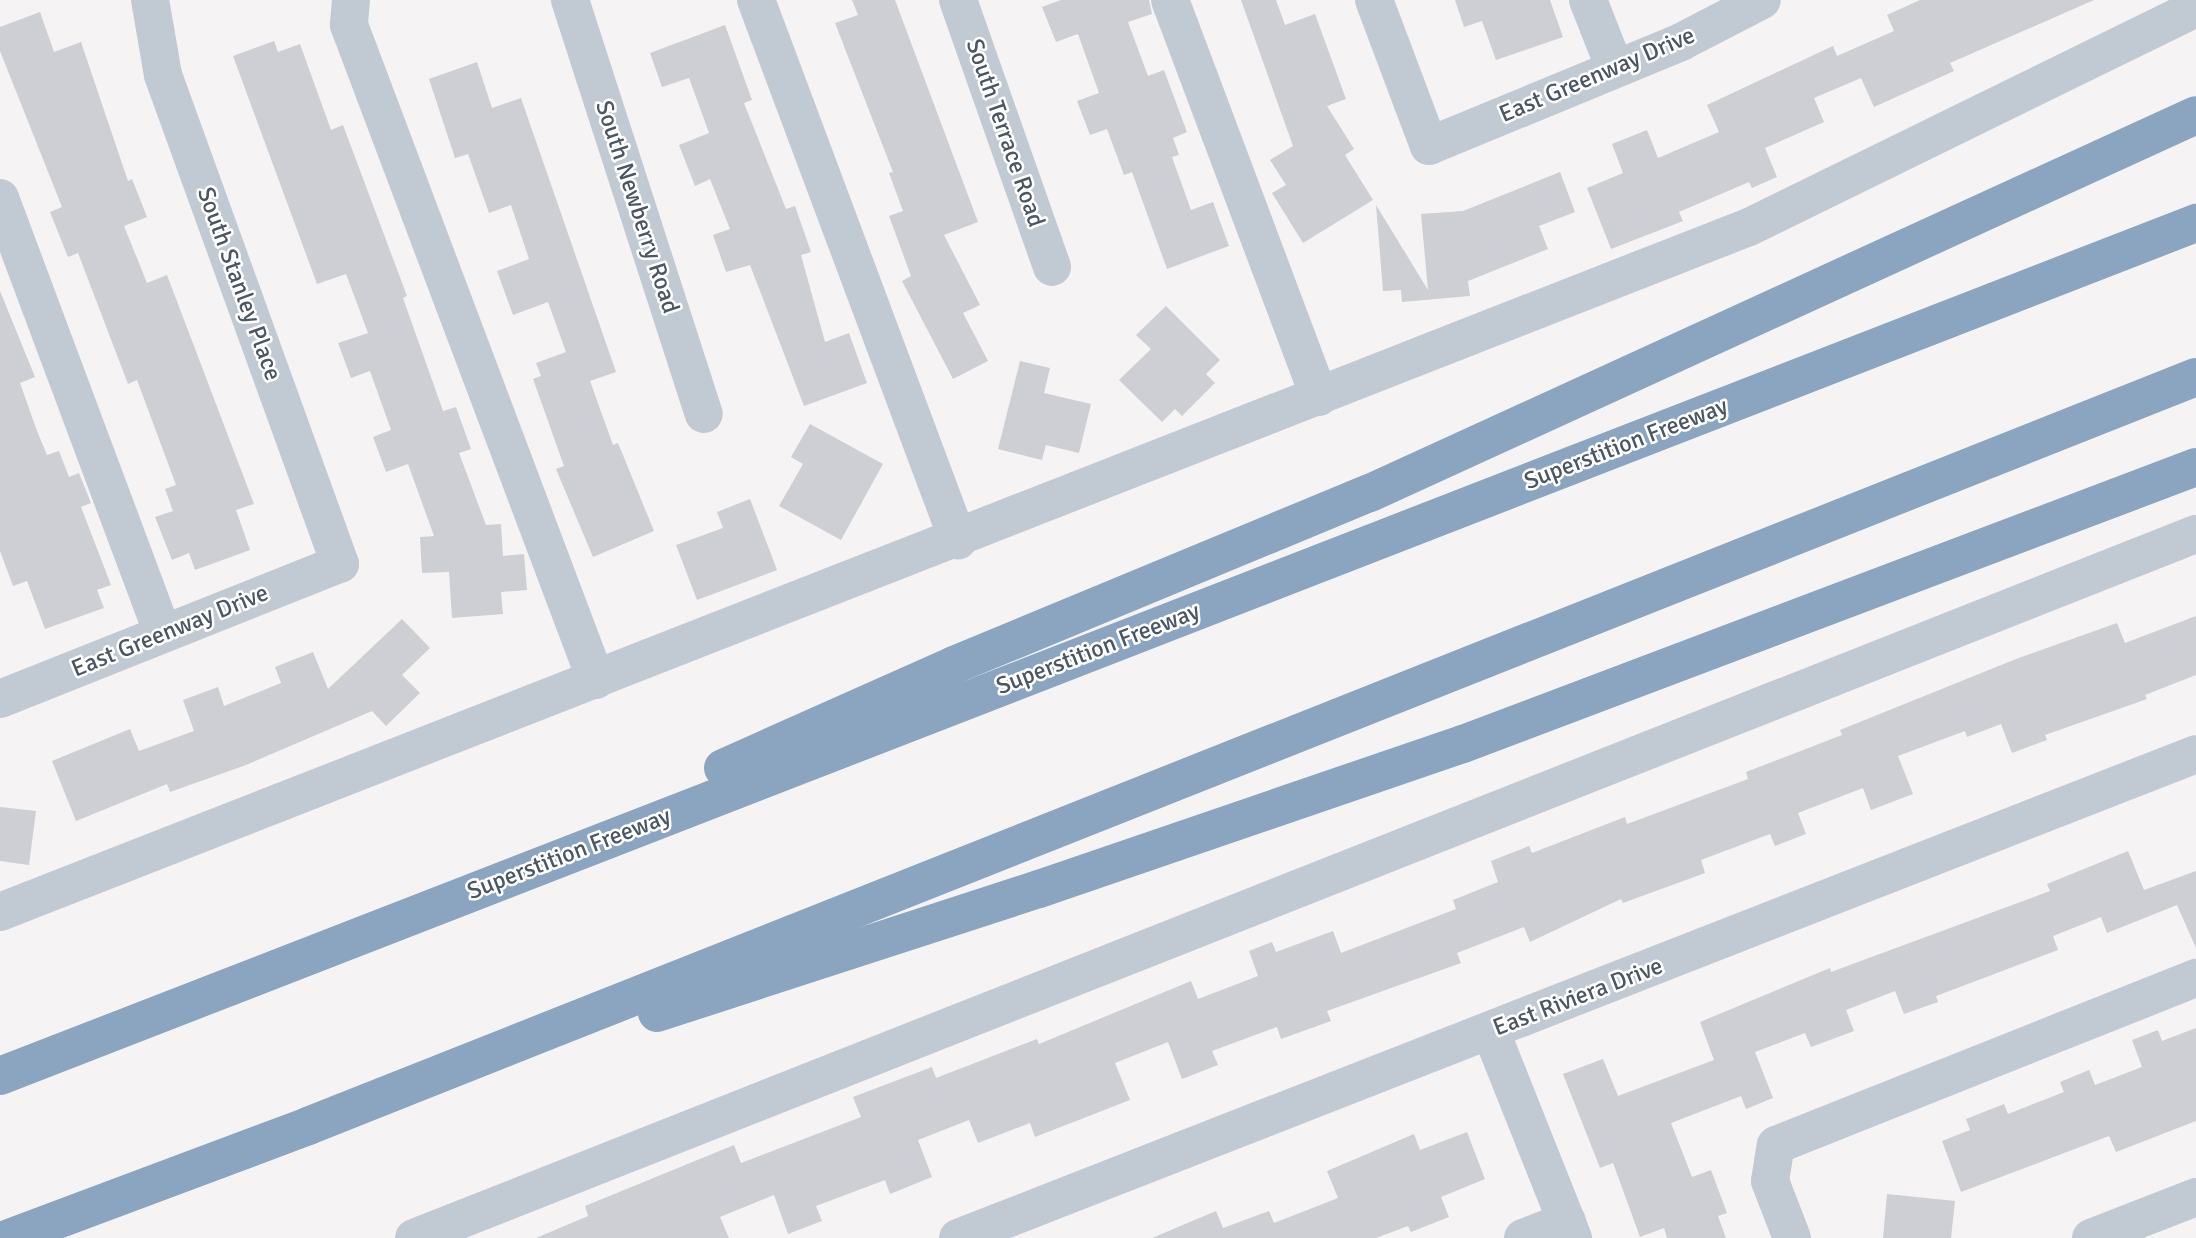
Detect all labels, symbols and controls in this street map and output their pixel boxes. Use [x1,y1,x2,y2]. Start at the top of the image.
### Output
street label: East Greenway Drive [1495,21,1699,129]
street label: South Terrace Road [959,35,1051,231]
street label: South Newberry Road [589,97,685,317]
street label: South Stanley Place [191,183,287,385]
street label: Superstition Freeway [1520,392,1732,496]
street label: East Greenway Drive [68,578,272,684]
street label: Superstition Freeway [992,597,1204,701]
street label: Superstition Freeway [463,802,675,906]
street label: East Riviera Drive [1489,951,1667,1043]

